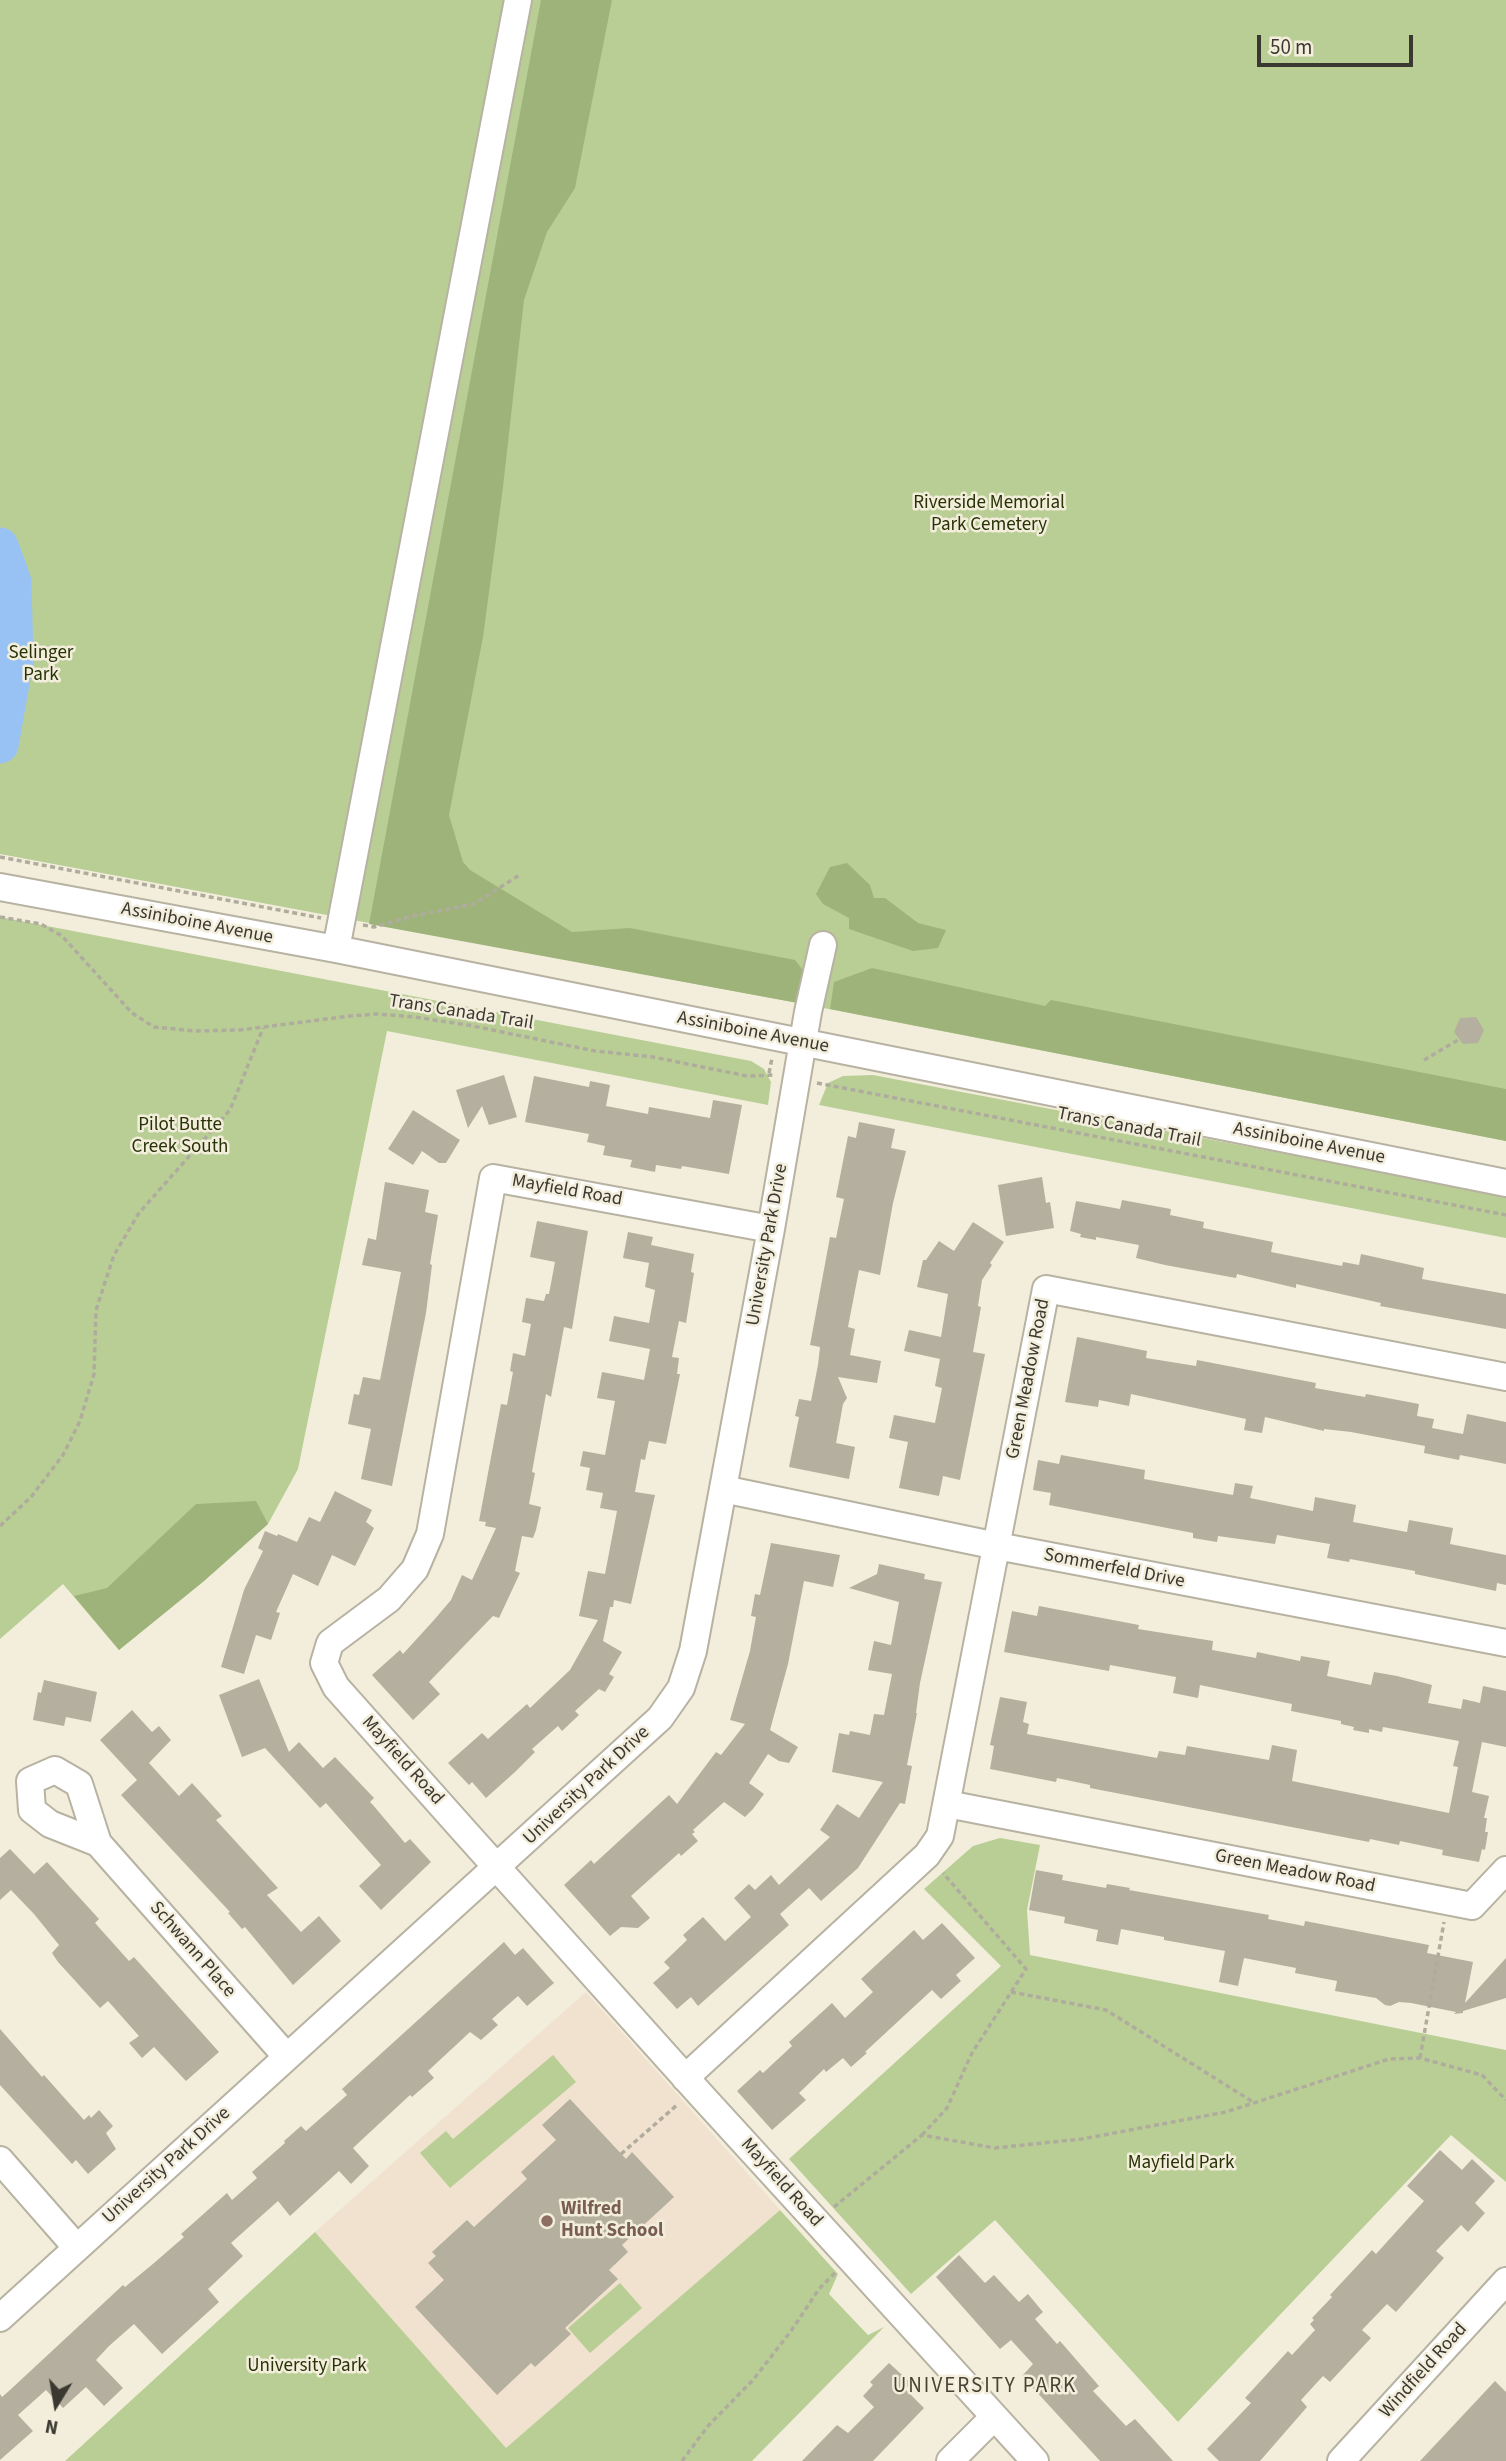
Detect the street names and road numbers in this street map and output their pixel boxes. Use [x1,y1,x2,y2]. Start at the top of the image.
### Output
street label: Assiniboine Avenue [119,898,275,950]
street label: Trans Canada Trail [387,990,535,1036]
street label: Assiniboine Avenue [675,1007,831,1059]
street label: Trans Canada Trail [1055,1103,1203,1153]
street label: Assiniboine Avenue [1231,1118,1387,1170]
street label: University Park Drive [743,1162,793,1328]
street label: Mayfield Road [510,1170,624,1212]
street label: Green Meadow Road [1002,1297,1056,1461]
street label: Sommerfeld Drive [1042,1544,1186,1594]
street label: Mayfield Road [356,1712,448,1810]
street label: University Park Drive [519,1722,655,1850]
street label: Green Meadow Road [1213,1845,1377,1899]
street label: Schwann Place [144,1897,240,2003]
street label: University Park Drive [98,2103,236,2229]
street label: Mayfield Road [735,2134,827,2232]
street label: Windfield Road [1375,2319,1473,2423]

